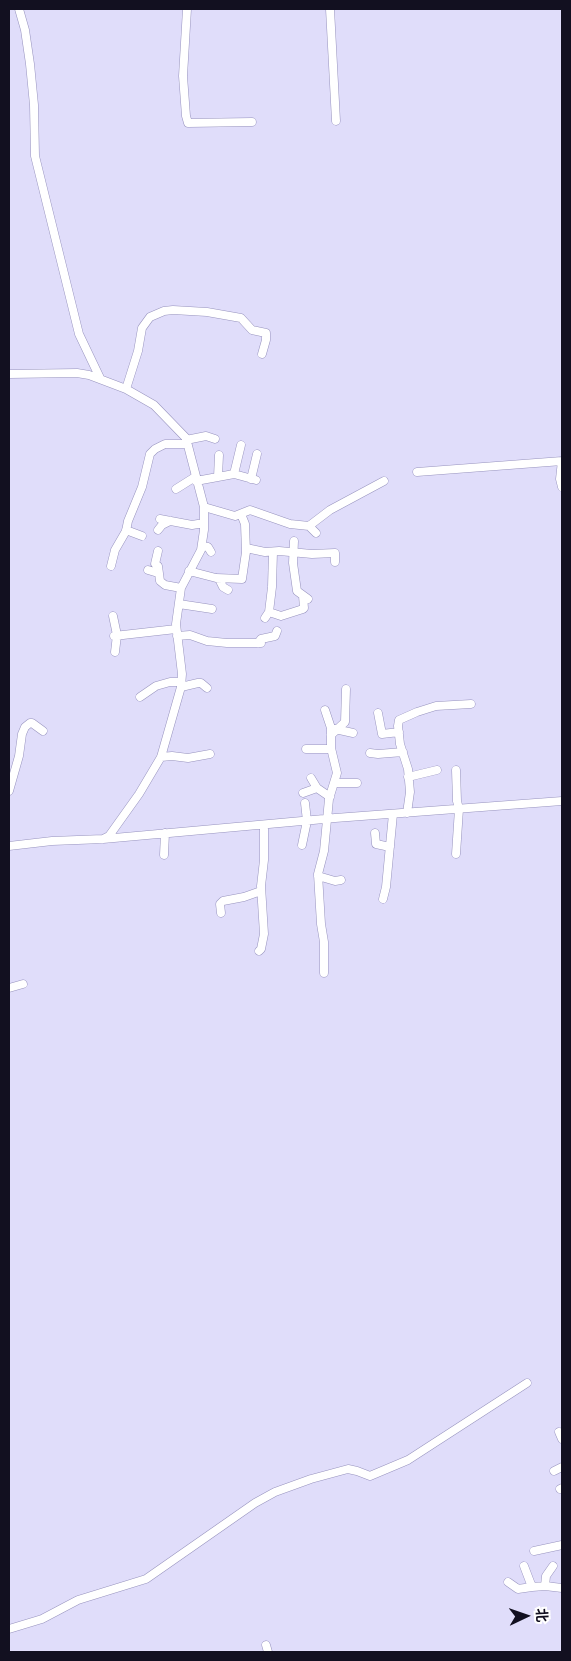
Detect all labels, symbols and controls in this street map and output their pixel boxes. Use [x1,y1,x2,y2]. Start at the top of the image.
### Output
north arrow [501,1591,551,1641]
text: 北 [533,1608,550,1623]

